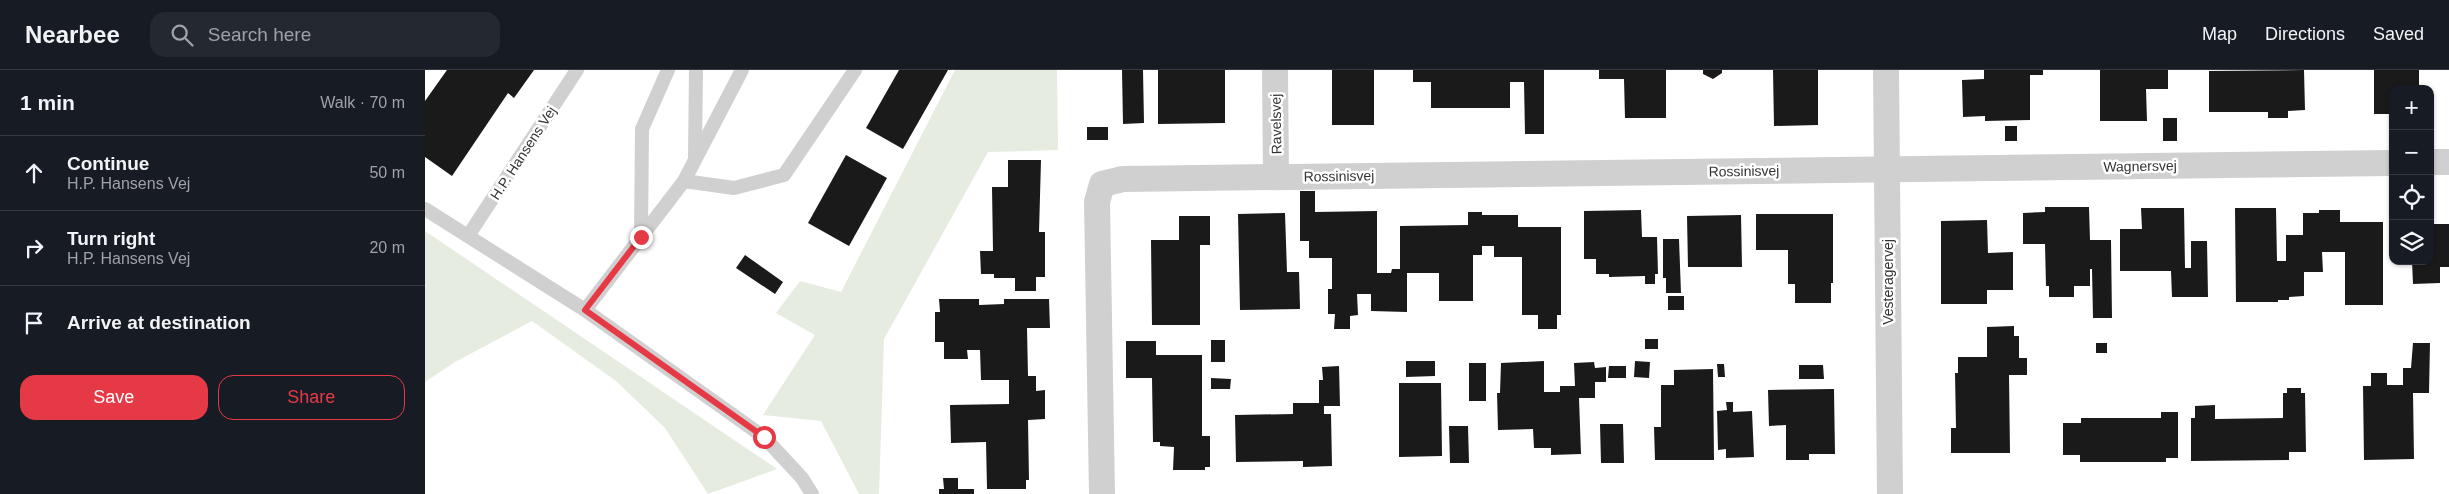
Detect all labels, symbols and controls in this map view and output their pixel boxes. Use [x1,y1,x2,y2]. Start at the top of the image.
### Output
search box [150,12,500,57]
text: Nearbee [25,21,120,48]
icon: search [168,21,196,49]
text: Search here [208,24,311,45]
text: Map [2202,24,2237,44]
text: Directions [2265,24,2345,44]
text: Saved [2373,24,2424,44]
map controls [2389,85,2434,265]
button: + [2389,85,2434,130]
text: 1 min [20,91,75,114]
text: Walk · 70 m [320,94,405,111]
street label: Ravelsvej [1267,94,1285,154]
street label: H.P. Hansens Vej [487,103,559,203]
button: − [2389,130,2434,175]
text: Continue [67,153,149,174]
street label: Wagnersvej [2103,157,2177,175]
icon: ahead [20,159,48,187]
street label: Rossinisvej [1708,162,1780,180]
text: 50 m [369,164,405,181]
street label: Rossinisvej [1303,167,1375,185]
text: H.P. Hansens Vej [67,175,190,192]
button: locate [2389,175,2434,220]
button: layers [2389,220,2434,265]
route end [630,226,653,249]
text: Turn right [67,228,155,249]
icon: right [20,234,48,262]
text: 20 m [369,239,405,256]
street label: Vesteragervej [1880,239,1896,325]
text: H.P. Hansens Vej [67,250,190,267]
icon: arrive [20,309,48,337]
text: Arrive at destination [67,312,251,333]
button: Save [20,375,208,420]
button: Share [218,375,405,420]
route start [753,426,776,449]

